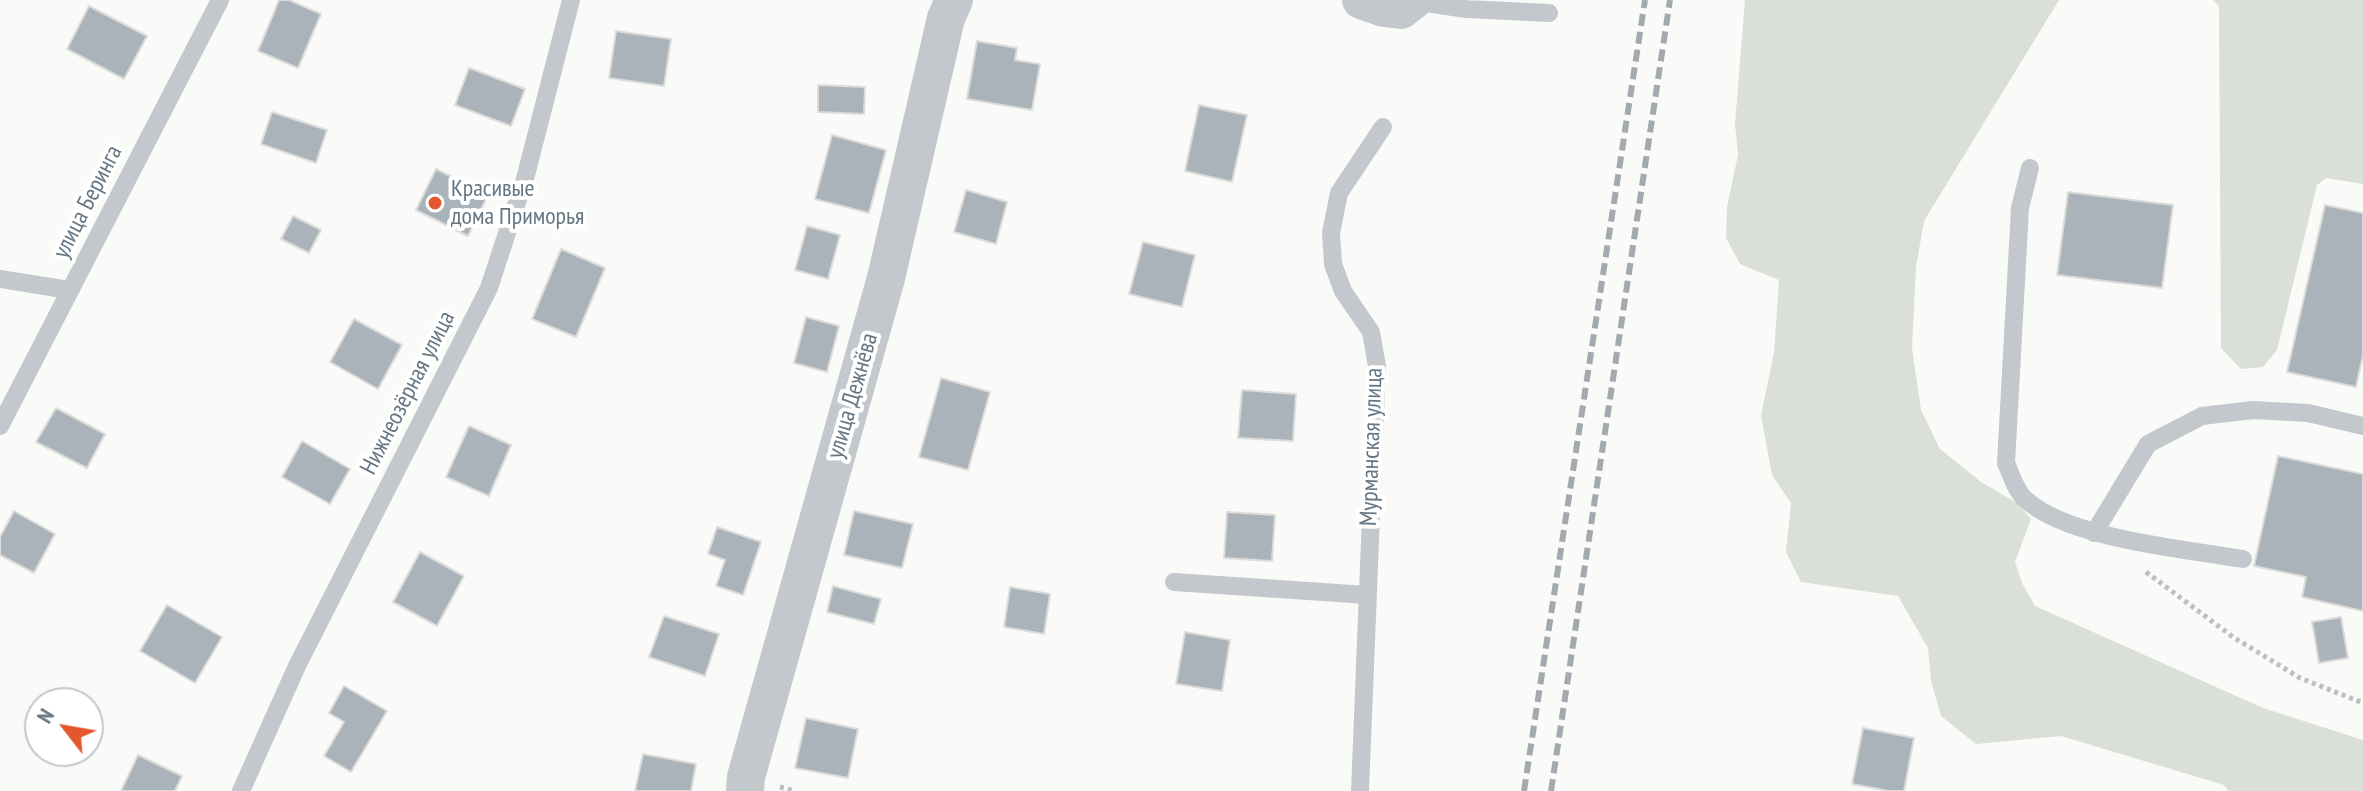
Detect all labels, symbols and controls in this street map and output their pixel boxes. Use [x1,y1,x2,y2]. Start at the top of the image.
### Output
street label: улица Беринга [47,141,129,263]
place label: Красивые дома Приморья [451,175,584,231]
marker: Красивые дома Приморья [426,194,444,212]
street label: Нижнеозёрная улица [354,307,462,479]
street label: улица Дежнёва [821,330,885,462]
street label: Мурманская улица [1355,367,1389,527]
north arrow [24,687,104,767]
text: N [30,703,60,728]

